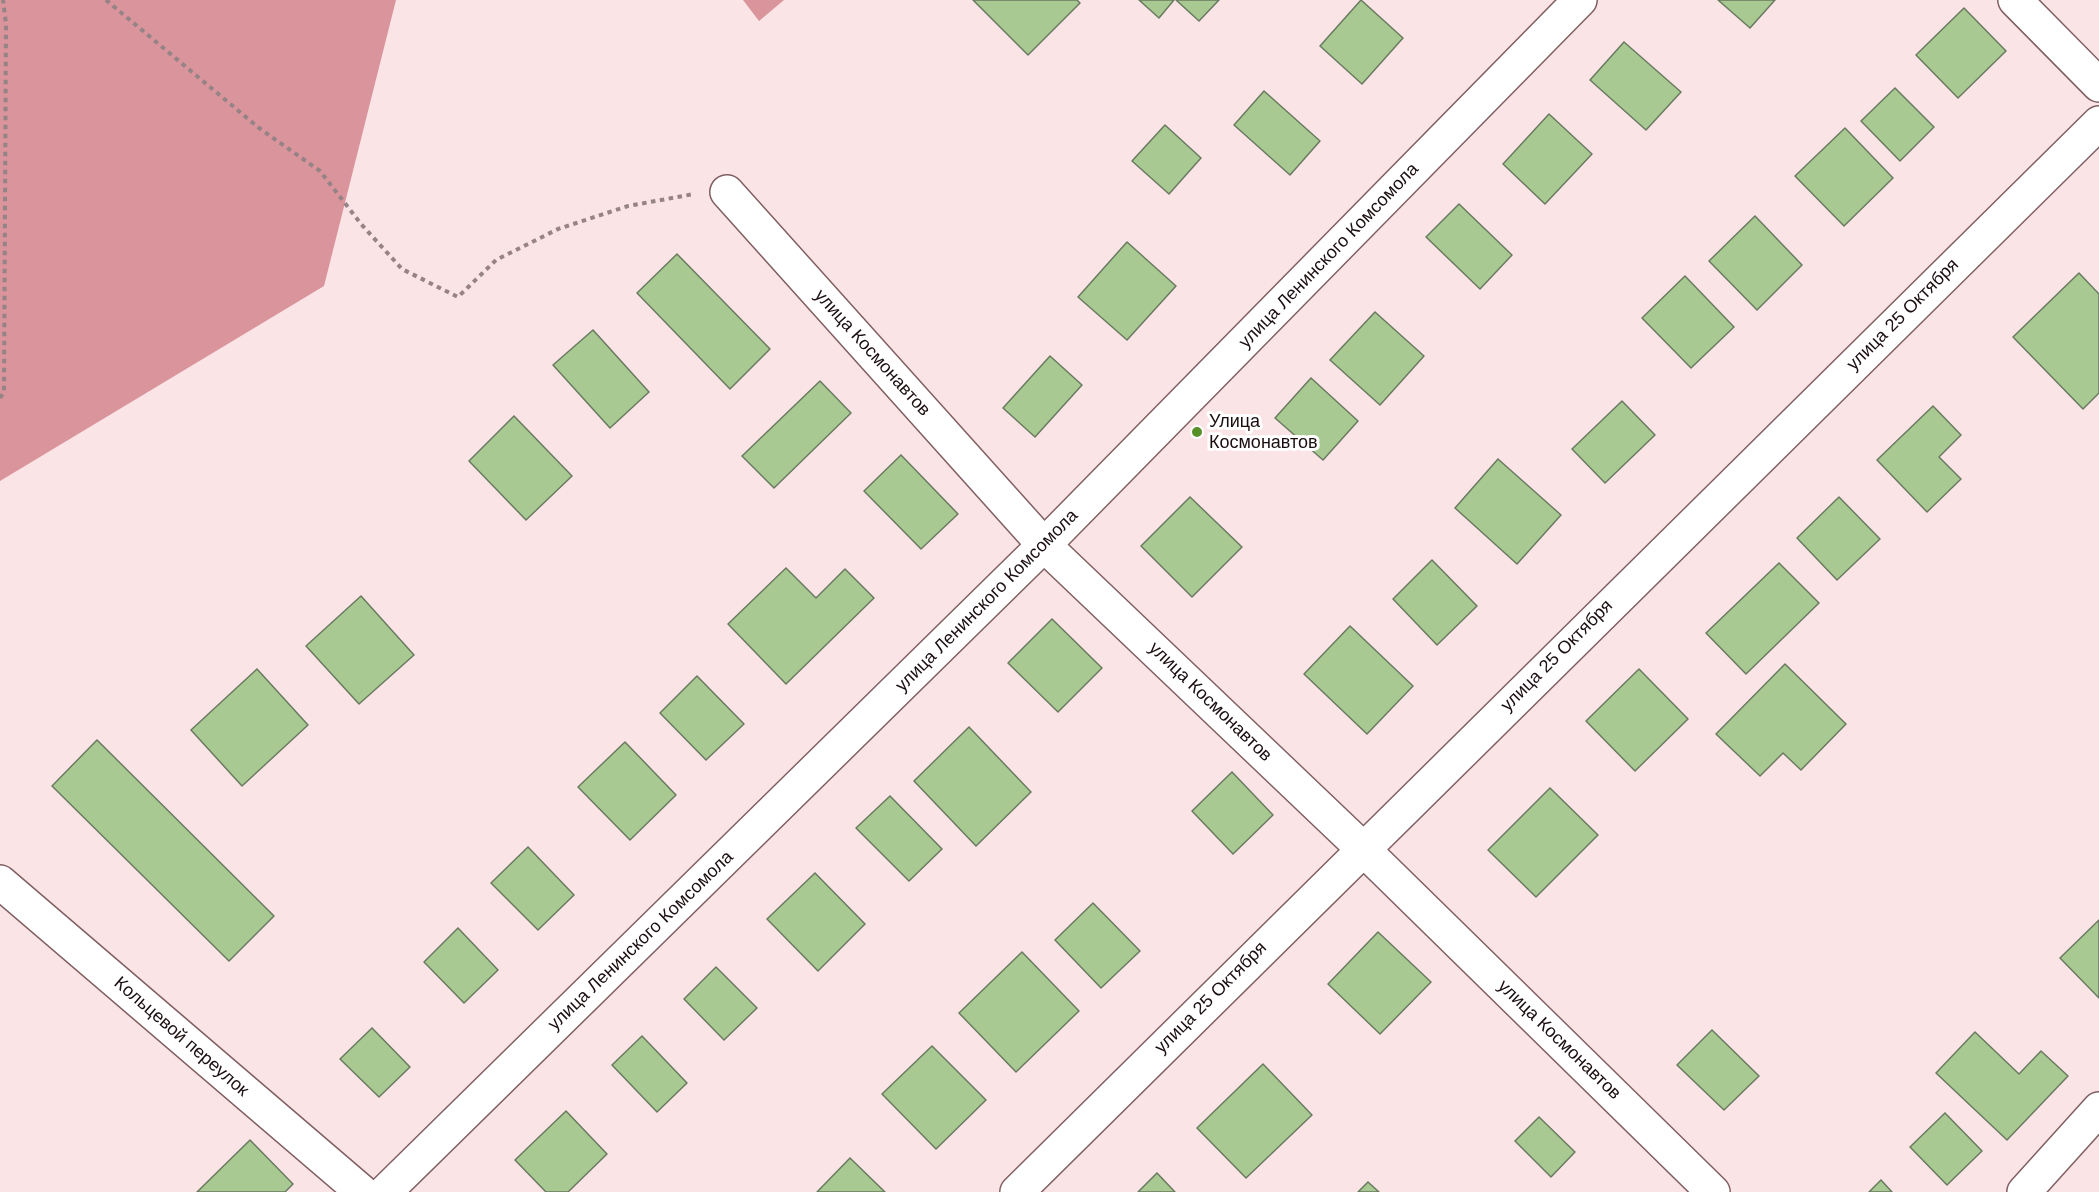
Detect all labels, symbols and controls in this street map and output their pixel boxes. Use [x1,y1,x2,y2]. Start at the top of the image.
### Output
street label: улица Ленинского Комсомола [1235,159,1423,353]
street label: улица 25 Октября [1843,255,1963,375]
street label: улица Космонавтов [809,285,935,421]
place label: Улица Космонавтов [1209,411,1318,454]
marker: Улица Космонавтов [1190,425,1204,439]
street label: улица Ленинского Комсомола [891,505,1083,697]
street label: улица 25 Октября [1497,596,1617,716]
street label: улица Космонавтов [1144,638,1276,766]
street label: улица Ленинского Комсомола [544,847,738,1035]
street label: улица 25 Октября [1151,938,1271,1058]
street label: Кольцевой переулок [109,973,253,1101]
street label: улица Космонавтов [1493,976,1625,1104]

